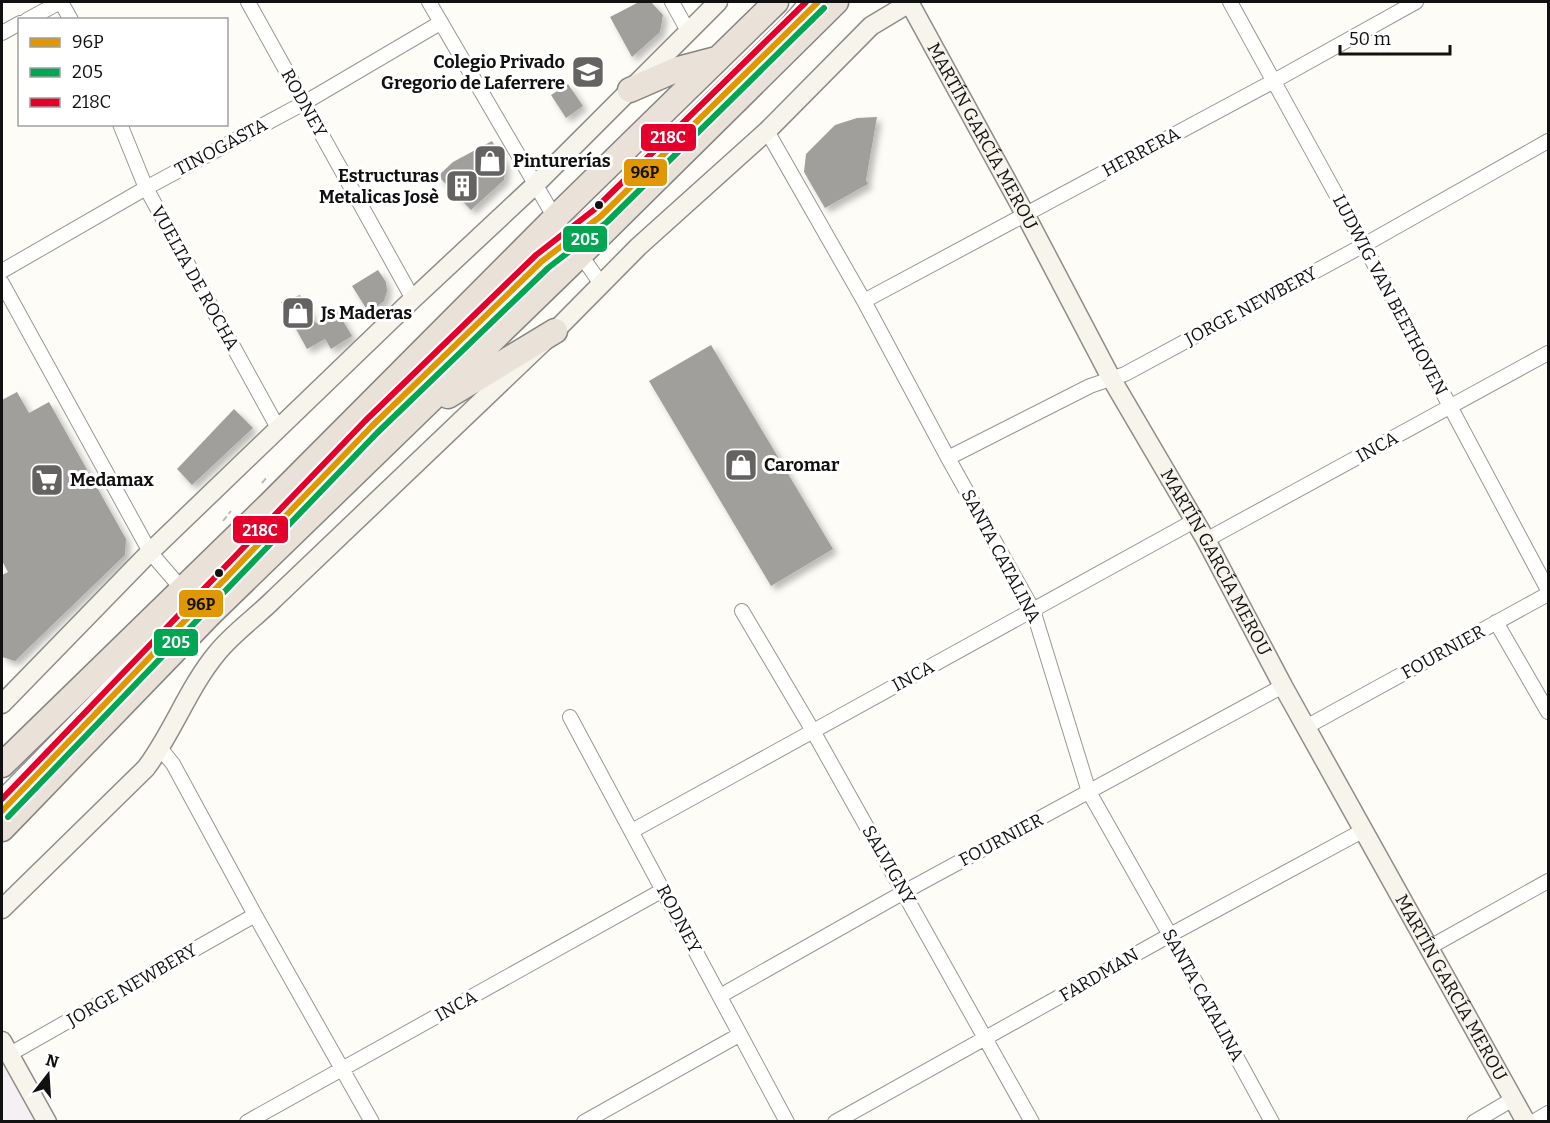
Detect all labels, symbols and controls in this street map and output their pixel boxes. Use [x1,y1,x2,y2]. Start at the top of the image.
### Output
legend [18,18,228,126]
scale bar [1340,18,1450,56]
text: 50 m [1349,28,1391,50]
text: 96P [72,31,104,53]
street label: MARTÍN GARCÍA MEROU [922,39,1042,234]
place label: Colegio Privado Gregorio de Laferrere [381,51,565,94]
school or university icon: Colegio Privado Gregorio de Laferrere [570,54,606,90]
text: 205 [72,61,103,83]
street label: RODNEY [276,65,332,141]
text: 218C [72,91,111,113]
street label: TINOGASTA [171,113,271,181]
street label: HERRERA [1098,122,1184,182]
line badge: 218C [640,123,697,152]
text: 218C [650,128,686,147]
shop icon: Pinturerías [472,143,508,179]
place label: Pinturerías [513,150,611,172]
line badge: 96P [623,158,668,187]
text: 96P [631,163,660,182]
place label: Estructuras Metalicas Josè [319,165,439,208]
building icon: Estructuras Metalicas Josè [444,168,480,204]
street label: LUDWIG VAN BEETHOVEN [1328,191,1452,399]
unlabelled marker [593,199,605,211]
street label: VUELTA DE ROCHA [146,202,244,354]
line badge: 205 [562,225,608,253]
text: 205 [571,230,599,249]
street label: JORGE NEWBERY [1180,262,1321,351]
shop icon: Js Maderas [280,295,316,331]
place label: Js Maderas [320,302,412,324]
street label: INCA [1352,427,1402,467]
shop icon: Caromar [723,447,759,483]
place label: Caromar [764,454,840,476]
supermarket icon: Medamax [29,462,65,498]
street label: MARTÍN GARCÍA MEROU [1156,465,1276,659]
place label: Medamax [70,469,155,491]
street label: SANTA CATALINA [957,486,1046,627]
line badge: 218C [232,515,289,544]
text: 218C [242,521,278,540]
unlabelled marker [213,567,225,579]
line badge: 96P [178,589,224,618]
text: 96P [187,595,216,614]
street label: FOURNIER [1397,620,1489,684]
line badge: 205 [153,628,199,657]
text: 205 [162,633,190,652]
street label: INCA [888,656,938,696]
street label: FOURNIER [955,809,1047,871]
street label: SALVIGNY [858,821,921,909]
street label: RODNEY [652,881,706,957]
street label: MARTÍN GARCÍA MEROU [1390,891,1512,1085]
street label: SANTA CATALINA [1158,925,1249,1065]
street label: JORGE NEWBERY [62,939,201,1032]
street label: FARDMAN [1055,944,1143,1006]
street label: INCA [431,986,481,1026]
north arrow [18,1045,78,1105]
text: N [44,1050,61,1072]

